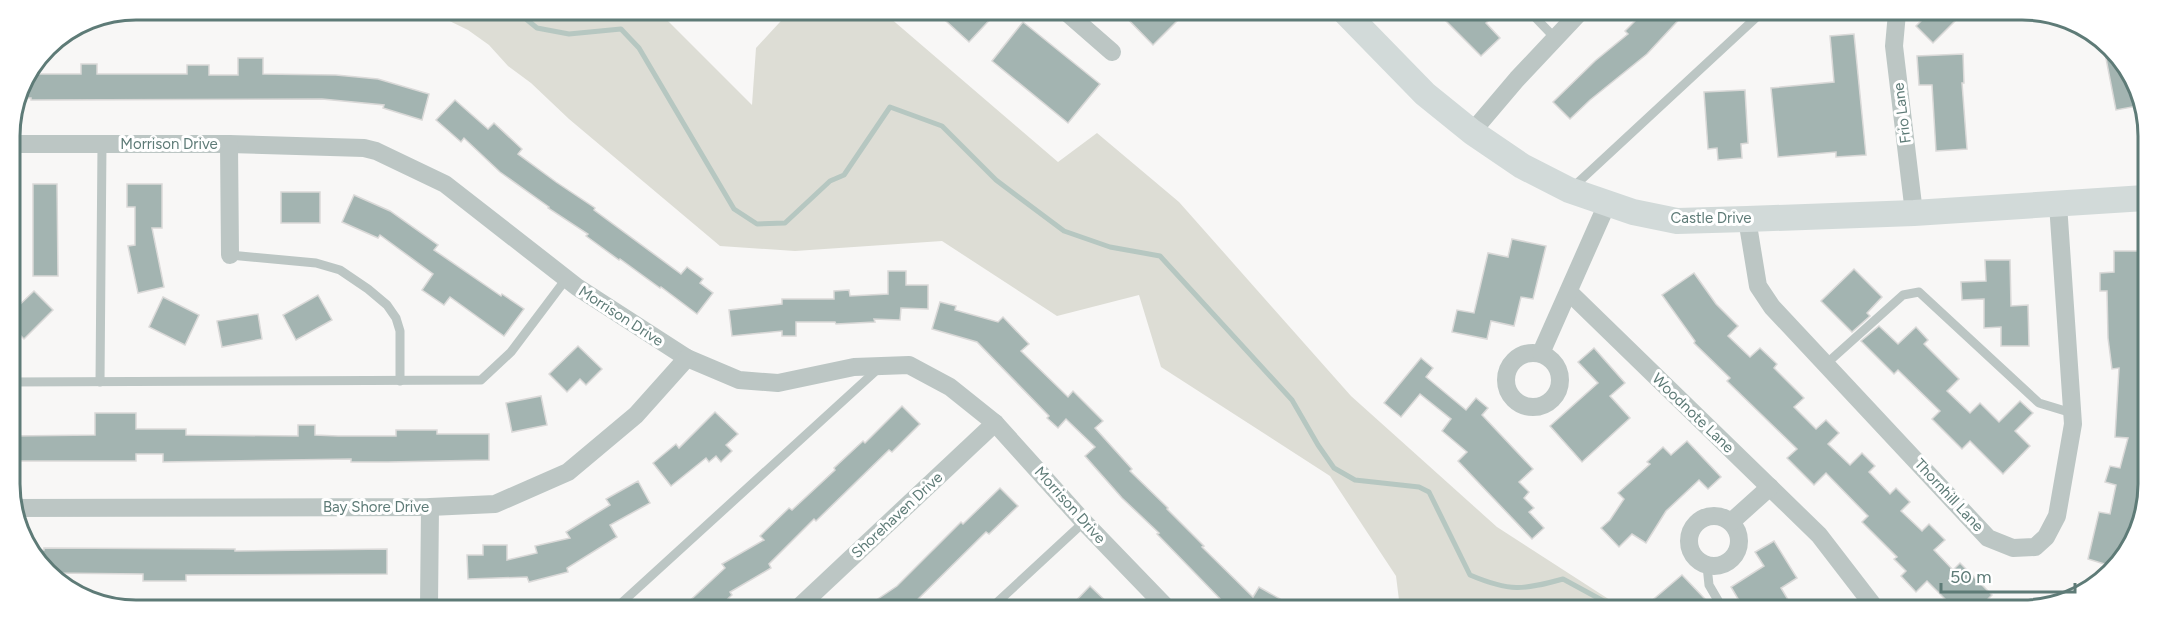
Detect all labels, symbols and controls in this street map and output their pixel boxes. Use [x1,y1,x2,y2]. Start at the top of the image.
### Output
street label: Frio Lane [1889,82,1915,144]
street label: Morrison Drive [120,135,218,153]
street label: Castle Drive [1670,209,1752,227]
street label: Morrison Drive [575,282,667,350]
street label: Woodnote Lane [1648,370,1738,456]
street label: Thornhill Lane [1911,455,1987,535]
street label: Morrison Drive [1031,463,1109,547]
street label: Shorehaven Drive [848,468,946,562]
street label: Bay Shore Drive [323,498,429,516]
scale bar [1941,556,2074,594]
text: 50 m [1950,566,1992,588]

